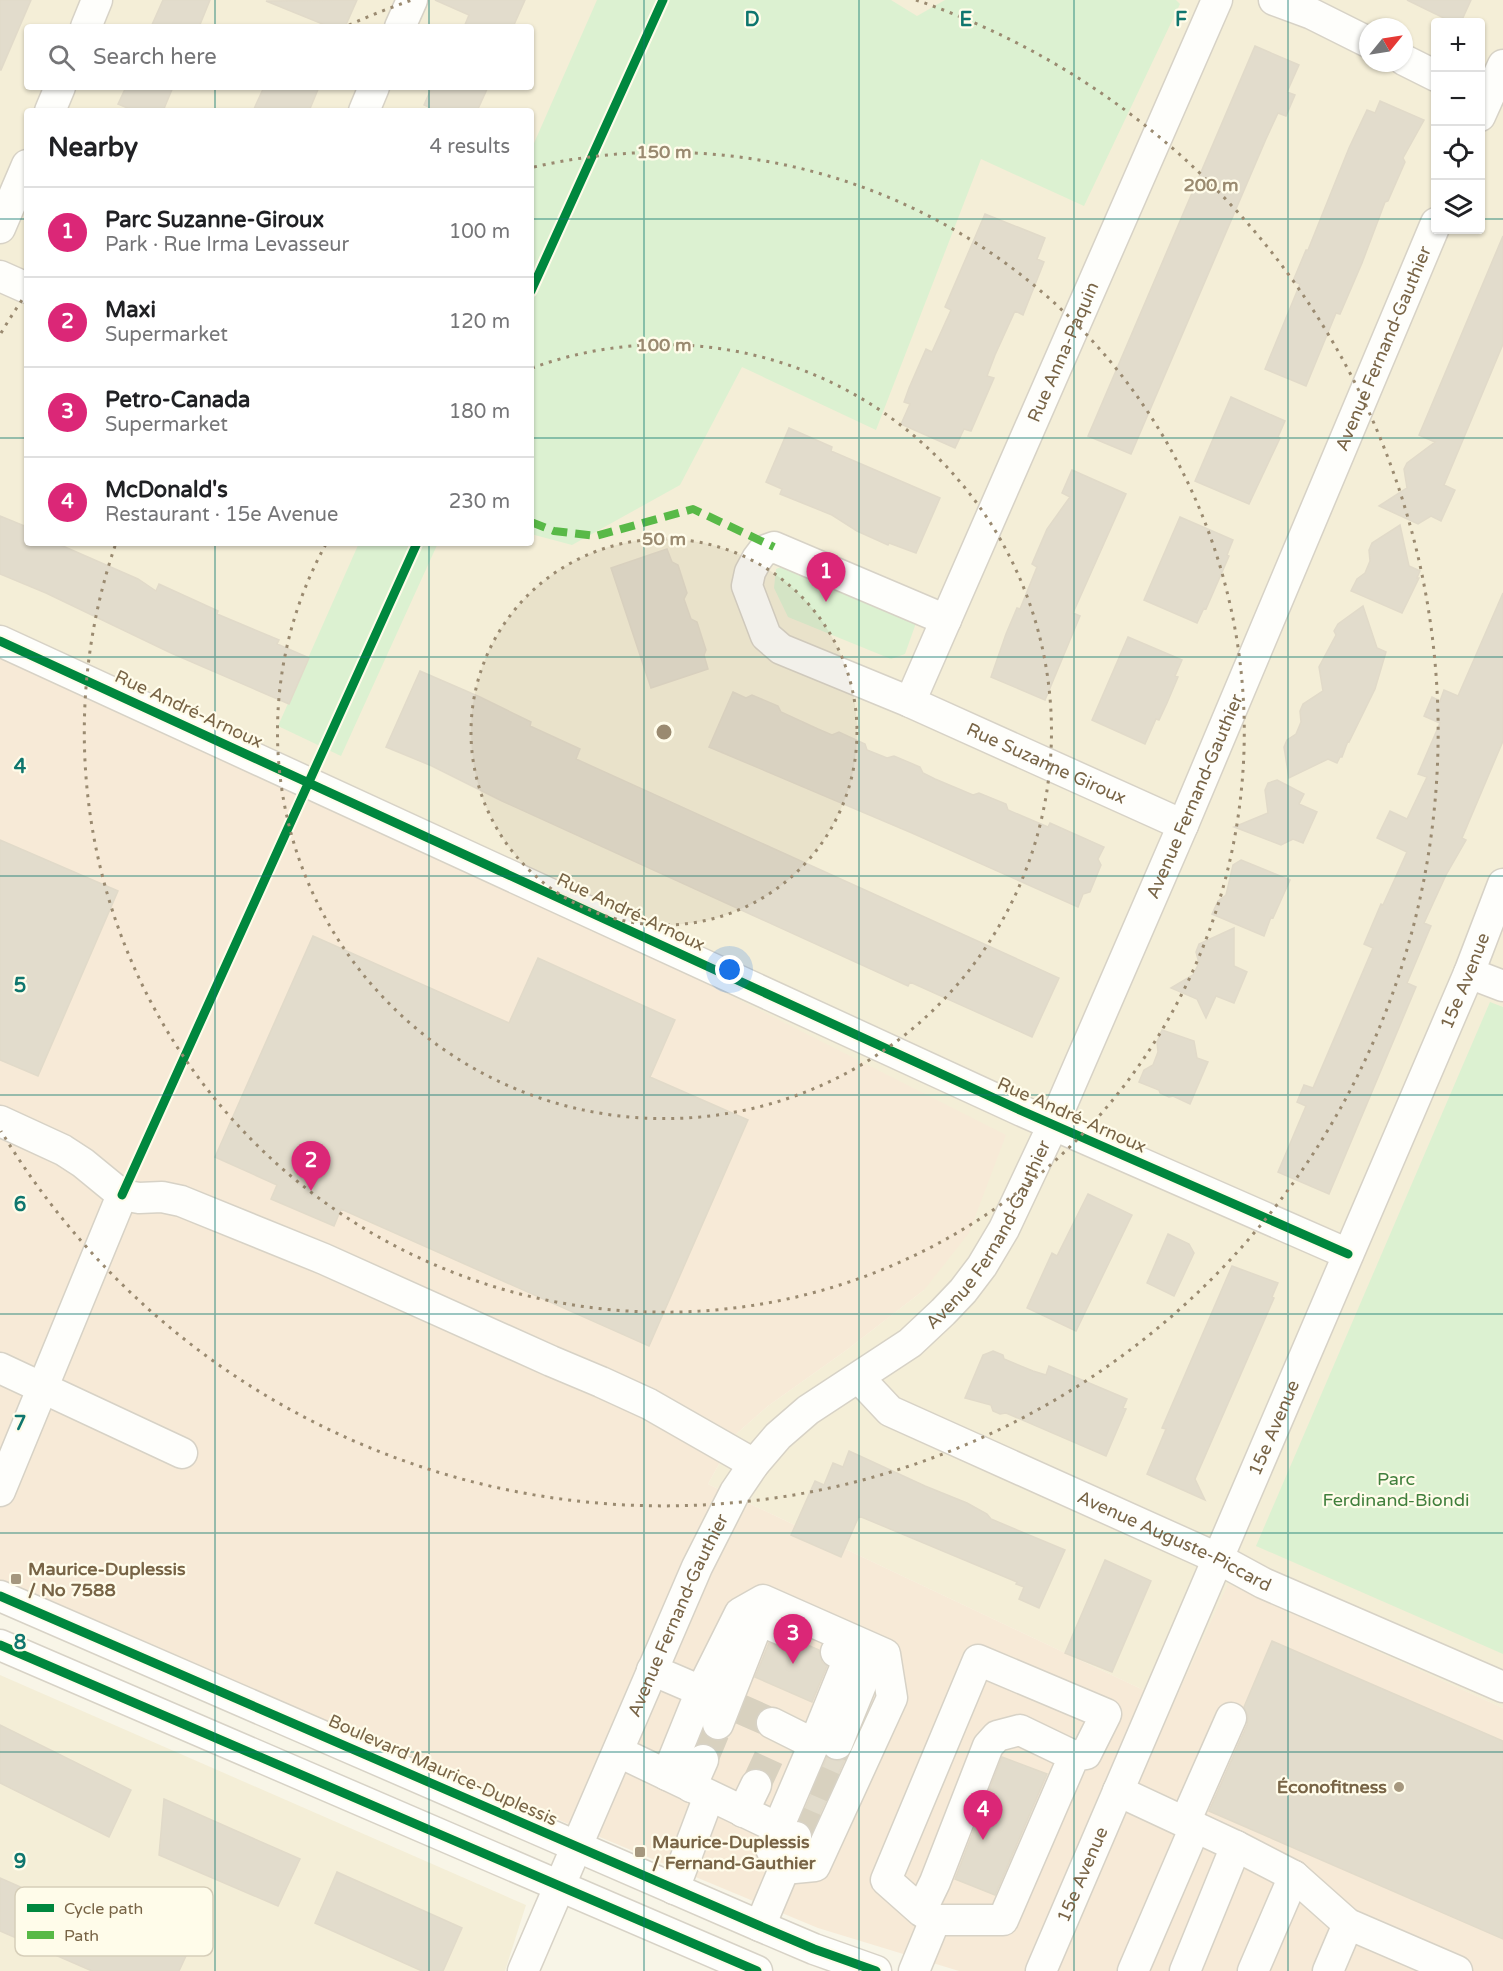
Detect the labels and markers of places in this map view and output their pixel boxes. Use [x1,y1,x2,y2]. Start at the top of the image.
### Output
pin: 1 [806,552,846,602]
centre of rings [654,722,674,742]
pin: 2 [292,1142,330,1191]
place label: Maurice-Duplessis / No 7588 [28,1558,186,1601]
marker: Maurice-Duplessis / No 7588 [9,1572,23,1586]
pin: 3 [774,1614,812,1664]
place label: Éconofitness [1277,1776,1387,1798]
marker: Éconofitness [1392,1780,1406,1794]
pin: 4 [964,1790,1002,1840]
place label: Maurice-Duplessis / Fernand-Gauthier [652,1831,817,1874]
marker: Maurice-Duplessis / Fernand-Gauthier [633,1845,647,1859]

